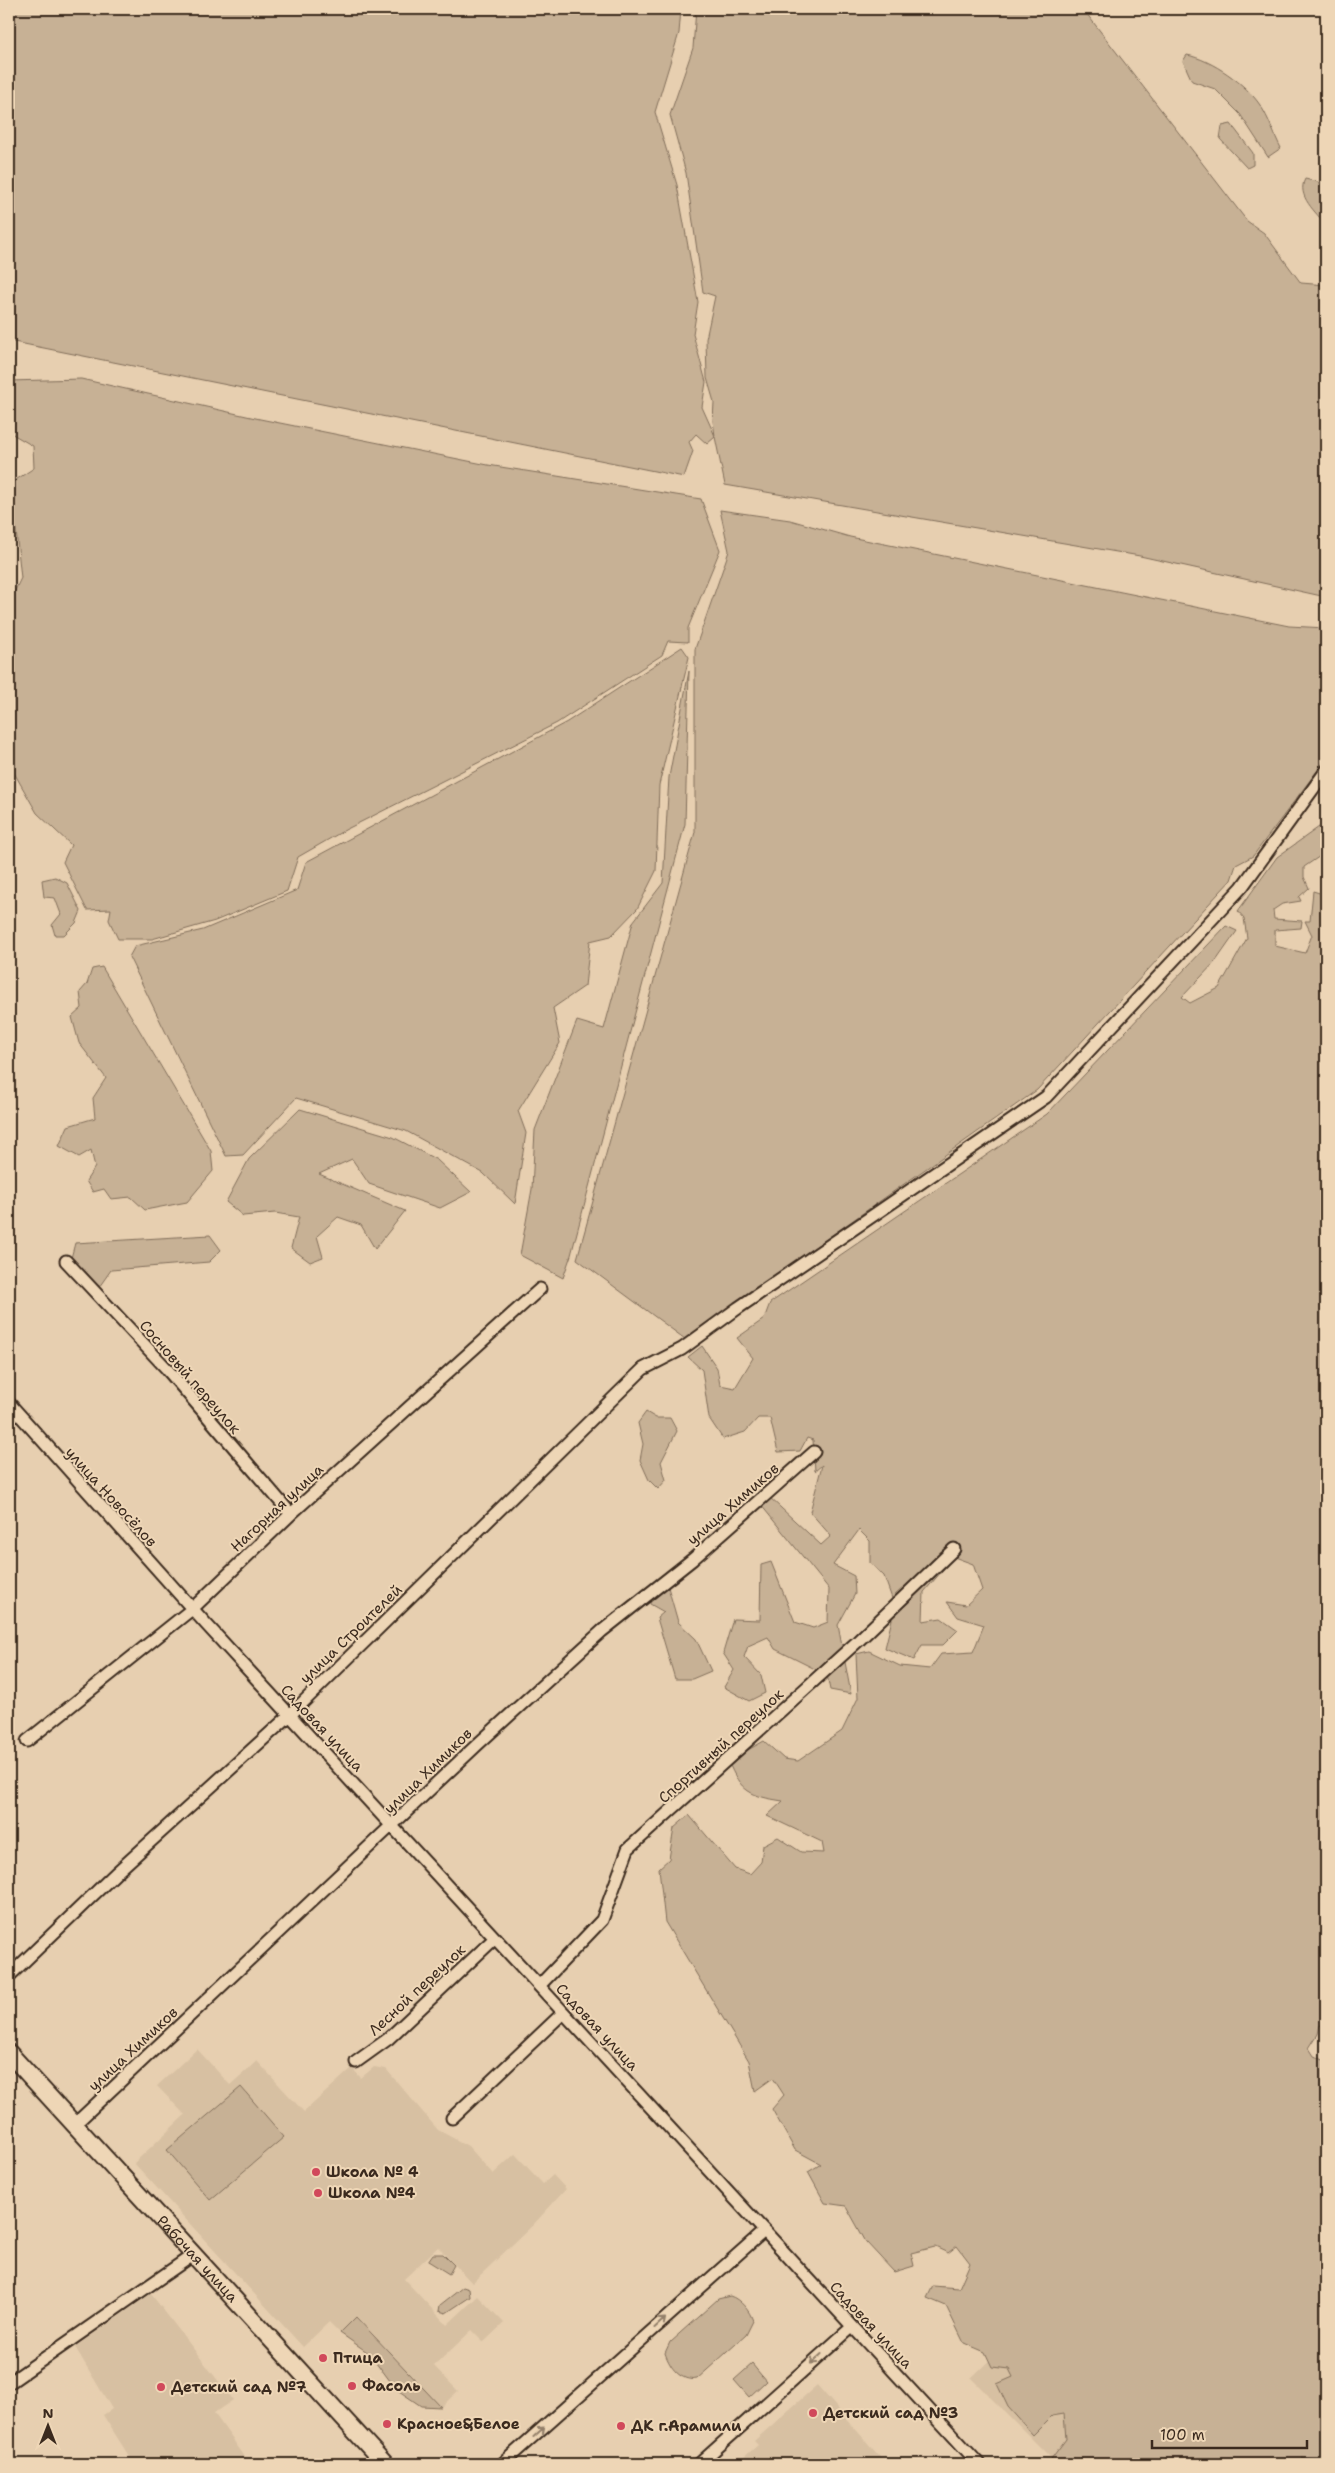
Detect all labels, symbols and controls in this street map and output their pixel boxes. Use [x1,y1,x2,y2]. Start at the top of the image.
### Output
street label: Сосновый переулок [135,1316,245,1438]
street label: улица Новосёлов [61,1443,161,1551]
street label: улица Химиков [683,1458,783,1549]
street label: Нагорная улица [226,1459,328,1556]
street label: улица Строителей [296,1580,407,1688]
street label: Садовая улица [276,1680,368,1777]
street label: Спортивный переулок [654,1684,788,1808]
street label: улица Химиков [379,1724,477,1818]
street label: Лесной переулок [364,1940,470,2040]
street label: Садовая улица [551,1979,643,2076]
street label: улица Химиков [84,2002,182,2096]
place label: Школа № 4 [326,2162,419,2182]
marker: Школа № 4 [310,2166,322,2178]
place label: Школа №4 [328,2183,416,2203]
marker: Школа №4 [312,2187,324,2199]
street label: Рабочая улица [152,2211,243,2307]
street label: Садовая улица [825,2277,917,2374]
one-way arrow [653,2318,666,2329]
place label: Птица [333,2348,383,2368]
marker: Птица [317,2352,329,2364]
one-way arrow [809,2353,822,2365]
place label: Фасоль [362,2376,421,2396]
place label: Детский сад №7 [171,2377,307,2397]
marker: Фасоль [346,2380,358,2392]
marker: Детский сад №7 [155,2381,167,2393]
north arrow [22,2400,72,2450]
place label: Детский сад №3 [823,2403,958,2423]
text: N [42,2404,54,2422]
marker: Детский сад №3 [807,2407,819,2419]
place label: Красное&Белое [397,2414,520,2434]
place label: ДК г.Арамили [631,2416,742,2436]
marker: Красное&Белое [381,2418,393,2430]
scale bar [1152,2418,1308,2450]
marker: ДК г.Арамили [615,2420,627,2432]
text: 100 m [1160,2425,1205,2445]
one-way arrow [532,2426,545,2438]

